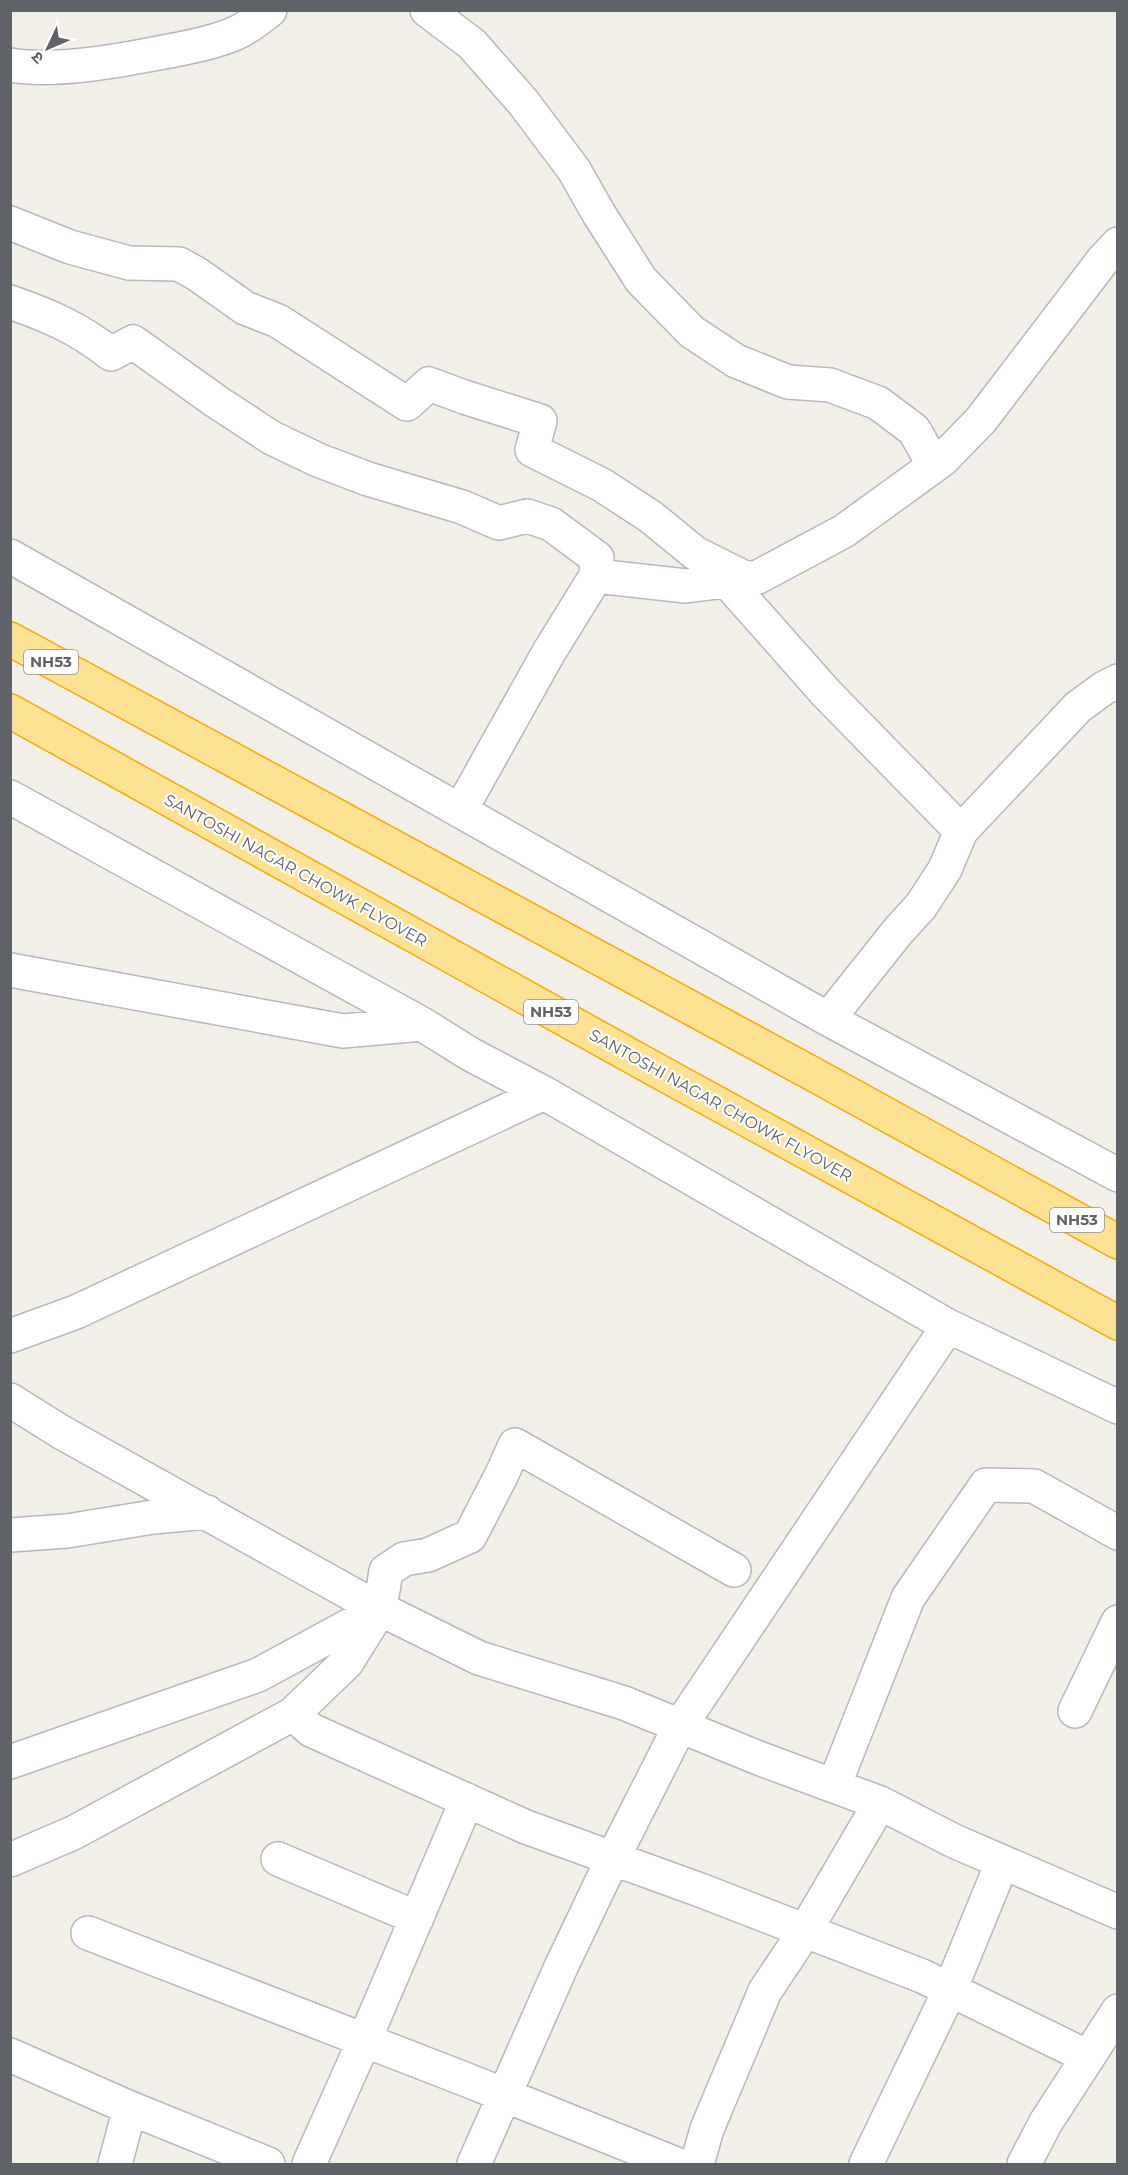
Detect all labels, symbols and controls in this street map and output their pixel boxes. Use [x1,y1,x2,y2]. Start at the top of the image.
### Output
north arrow [18,18,78,78]
text: उ [27,48,48,68]
road number: NH53 [24,650,78,674]
street label: SANTOSHI NAGAR CHOWK FLYOVER [161,790,430,951]
road number: NH53 [524,1000,578,1024]
street label: SANTOSHI NAGAR CHOWK FLYOVER [586,1025,855,1186]
road number: NH53 [1050,1208,1104,1232]

